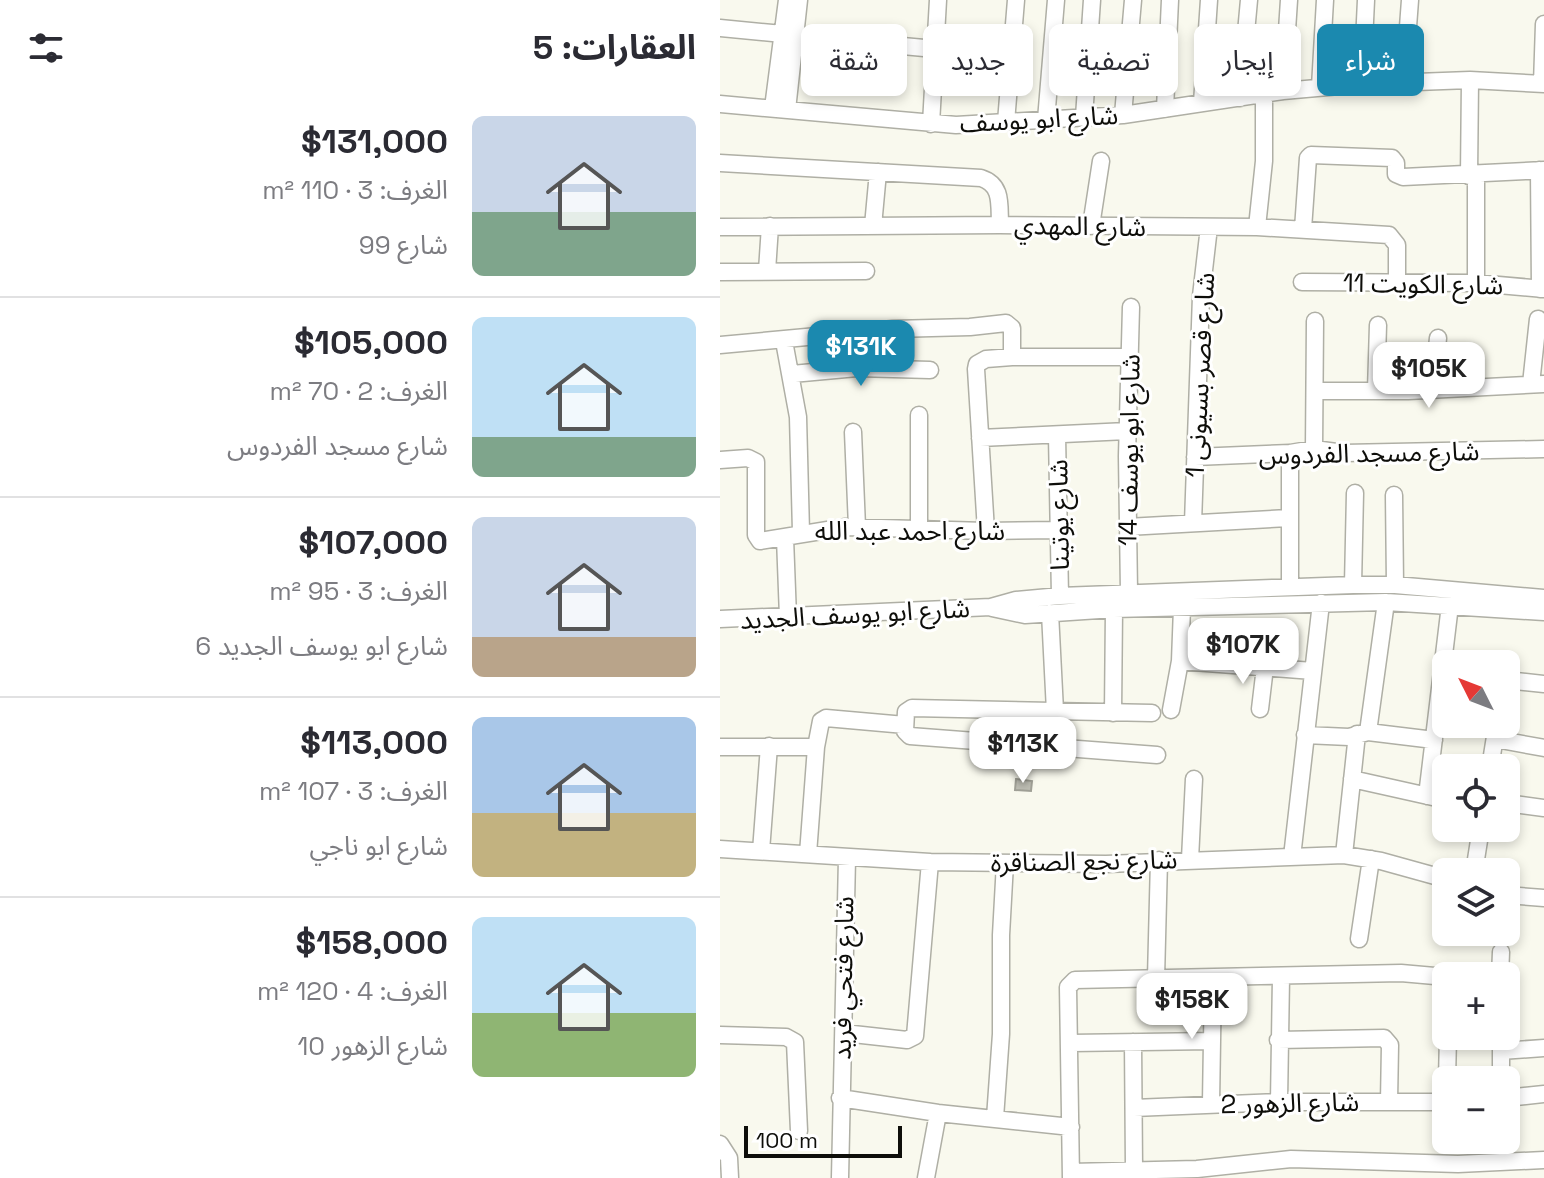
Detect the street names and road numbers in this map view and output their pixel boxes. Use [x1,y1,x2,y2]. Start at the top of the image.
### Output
street label: شارع ابو يوسف [959,98,1119,142]
street label: شارع المهدي [1014,208,1146,247]
street label: شارع الكويت 11 [1342,266,1503,304]
street label: شارع قصر بسيونى 1 [1178,272,1224,479]
street label: شارع ابو يوسف 14 [1110,354,1150,546]
street label: شارع مسجد الفردوس [1258,434,1480,474]
street label: شارع يوتينا [1041,459,1079,571]
street label: شارع احمد عبد الله [815,514,1005,550]
street label: شارع ابو يوسف الجديد [739,591,971,639]
street label: شارع نجع الصناقرة [990,842,1178,883]
street label: شارع فتحي فريد [825,896,864,1060]
street label: شارع الزهور 2 [1220,1085,1360,1123]

